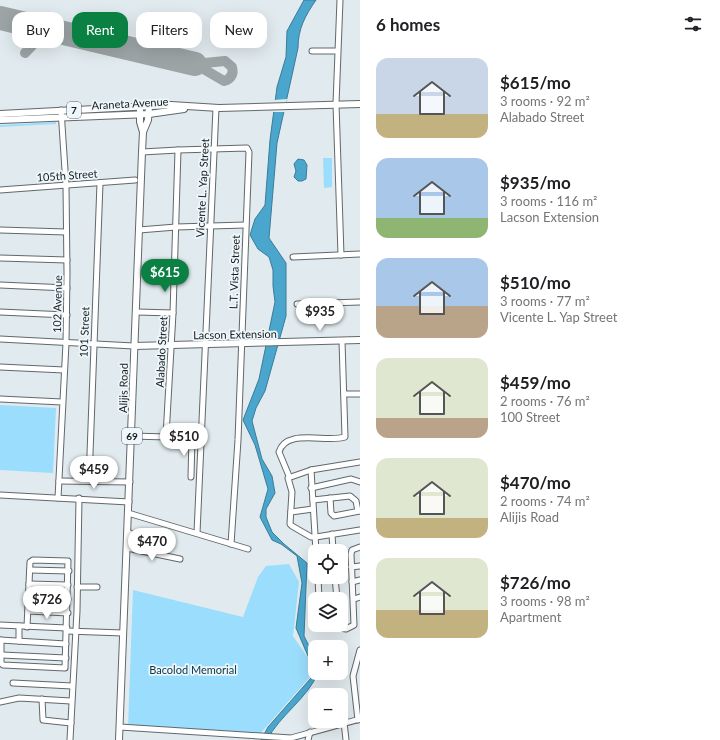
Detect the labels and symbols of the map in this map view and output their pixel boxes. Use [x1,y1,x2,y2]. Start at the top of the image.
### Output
street label: Araneta Avenue [91,94,169,112]
road number: 7 [67,102,81,118]
street label: Vicente L. Yap Street [193,138,211,238]
street label: 105th Street [36,166,98,184]
street label: L.T. Vista Street [226,235,242,309]
pin: $615 [141,259,189,293]
street label: 102 Avenue [50,275,64,333]
pin: $935 [296,298,344,332]
street label: 101 Street [77,306,91,358]
street label: Alabado Street [153,316,169,388]
street label: Lacson Extension [193,327,277,341]
street label: Alijis Road [116,363,130,413]
pin: $510 [160,423,208,457]
road number: 69 [122,428,142,444]
pin: $459 [70,456,118,490]
pin: $470 [128,528,176,562]
pin: $726 [23,586,71,620]
park label: Bacolod Memorial [149,663,237,676]

